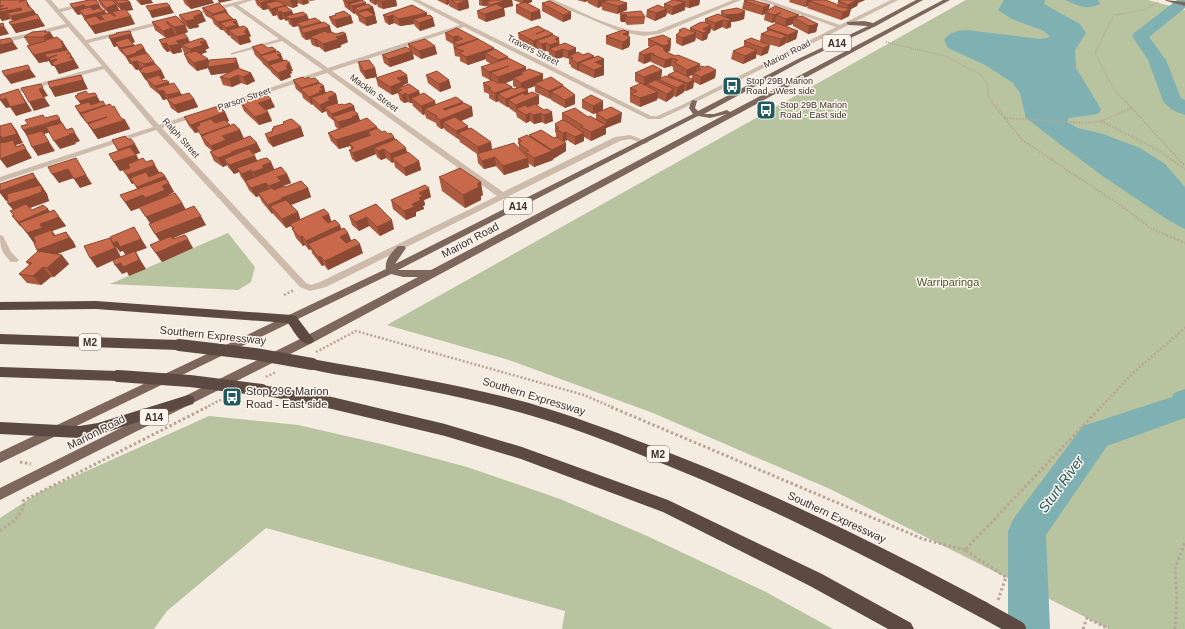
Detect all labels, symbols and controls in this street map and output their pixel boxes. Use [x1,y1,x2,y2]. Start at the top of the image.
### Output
street label: Travers Street [505,33,561,68]
road number: A14 [823,35,851,51]
street label: Marion Road [762,38,812,70]
street label: Macklin Street [348,72,400,114]
bus stop icon: Stop 29B Marion Road - West side [721,75,743,97]
place label: Stop 29B Marion Road - West side [746,76,815,96]
street label: Parson Street [216,85,272,113]
bus stop icon: Stop 29B Marion Road - East side [755,99,777,121]
place label: Stop 29B Marion Road - East side [780,100,847,120]
street label: Ralph Street [161,116,202,160]
road number: A14 [504,198,532,214]
street label: Marion Road [439,220,501,260]
park label: Warriparinga [917,276,980,288]
street label: Southern Expressway [159,323,267,347]
road number: M2 [79,334,101,350]
street label: Southern Expressway [481,375,587,418]
place label: Stop 29C Marion Road - East side [246,385,329,410]
bus stop icon: Stop 29C Marion Road - East side [221,386,243,408]
road number: A14 [140,409,168,425]
street label: Marion Road [65,412,127,452]
road number: M2 [647,446,669,462]
water label: Sturt River [1035,451,1088,515]
street label: Southern Expressway [786,489,888,545]

